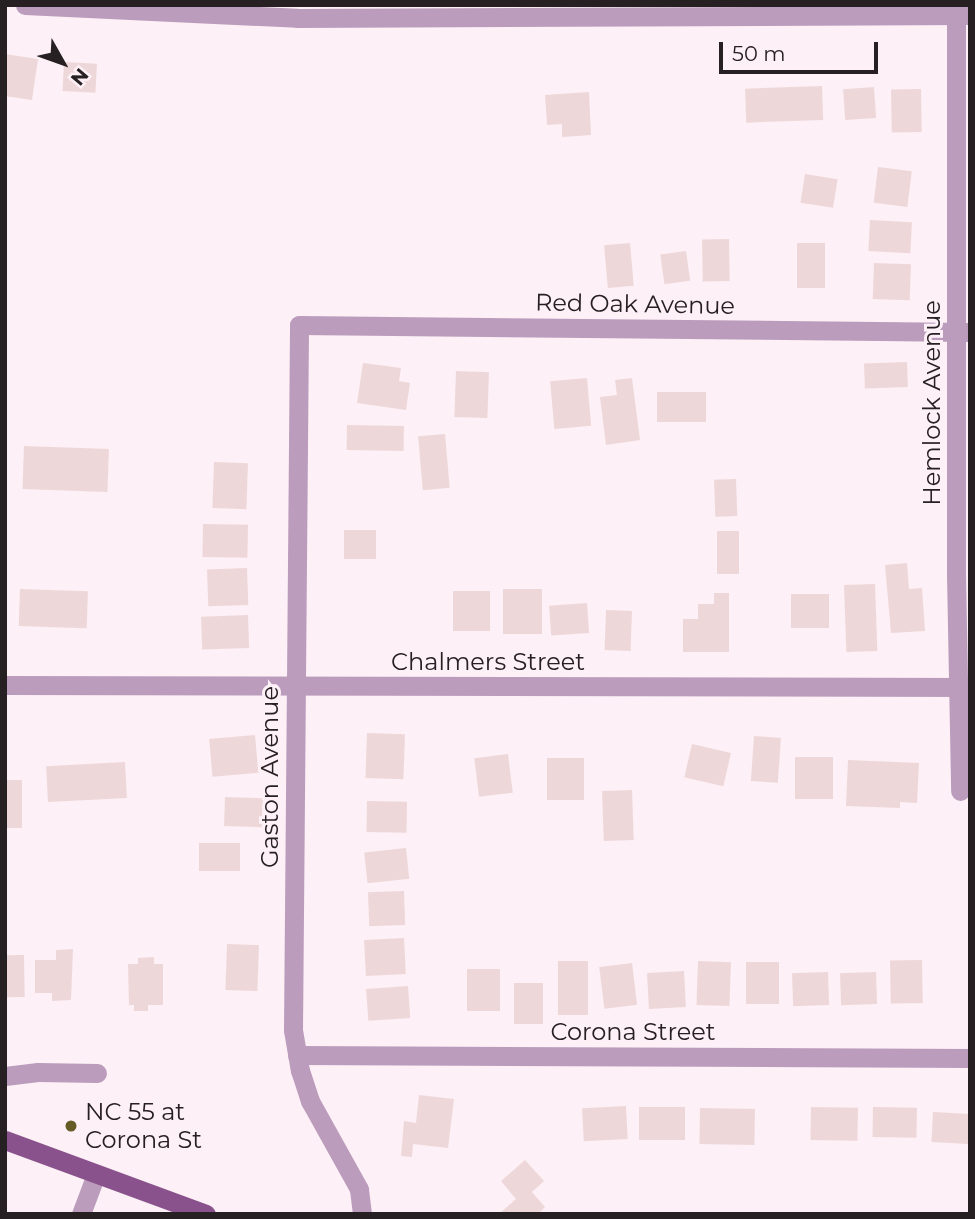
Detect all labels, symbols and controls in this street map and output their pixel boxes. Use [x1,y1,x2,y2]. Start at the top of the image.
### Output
north arrow [28,28,98,98]
scale bar [723,28,882,72]
text: 50 m [732,41,786,66]
text: N [66,64,93,90]
street label: Red Oak Avenue [535,288,735,320]
street label: Hemlock Avenue [918,300,946,506]
street label: Chalmers Street [391,648,585,676]
street label: Gaston Avenue [256,686,284,868]
street label: Corona Street [550,1018,716,1046]
place label: NC 55 at Corona St [85,1098,202,1154]
marker: NC 55 at Corona St [63,1118,79,1134]

